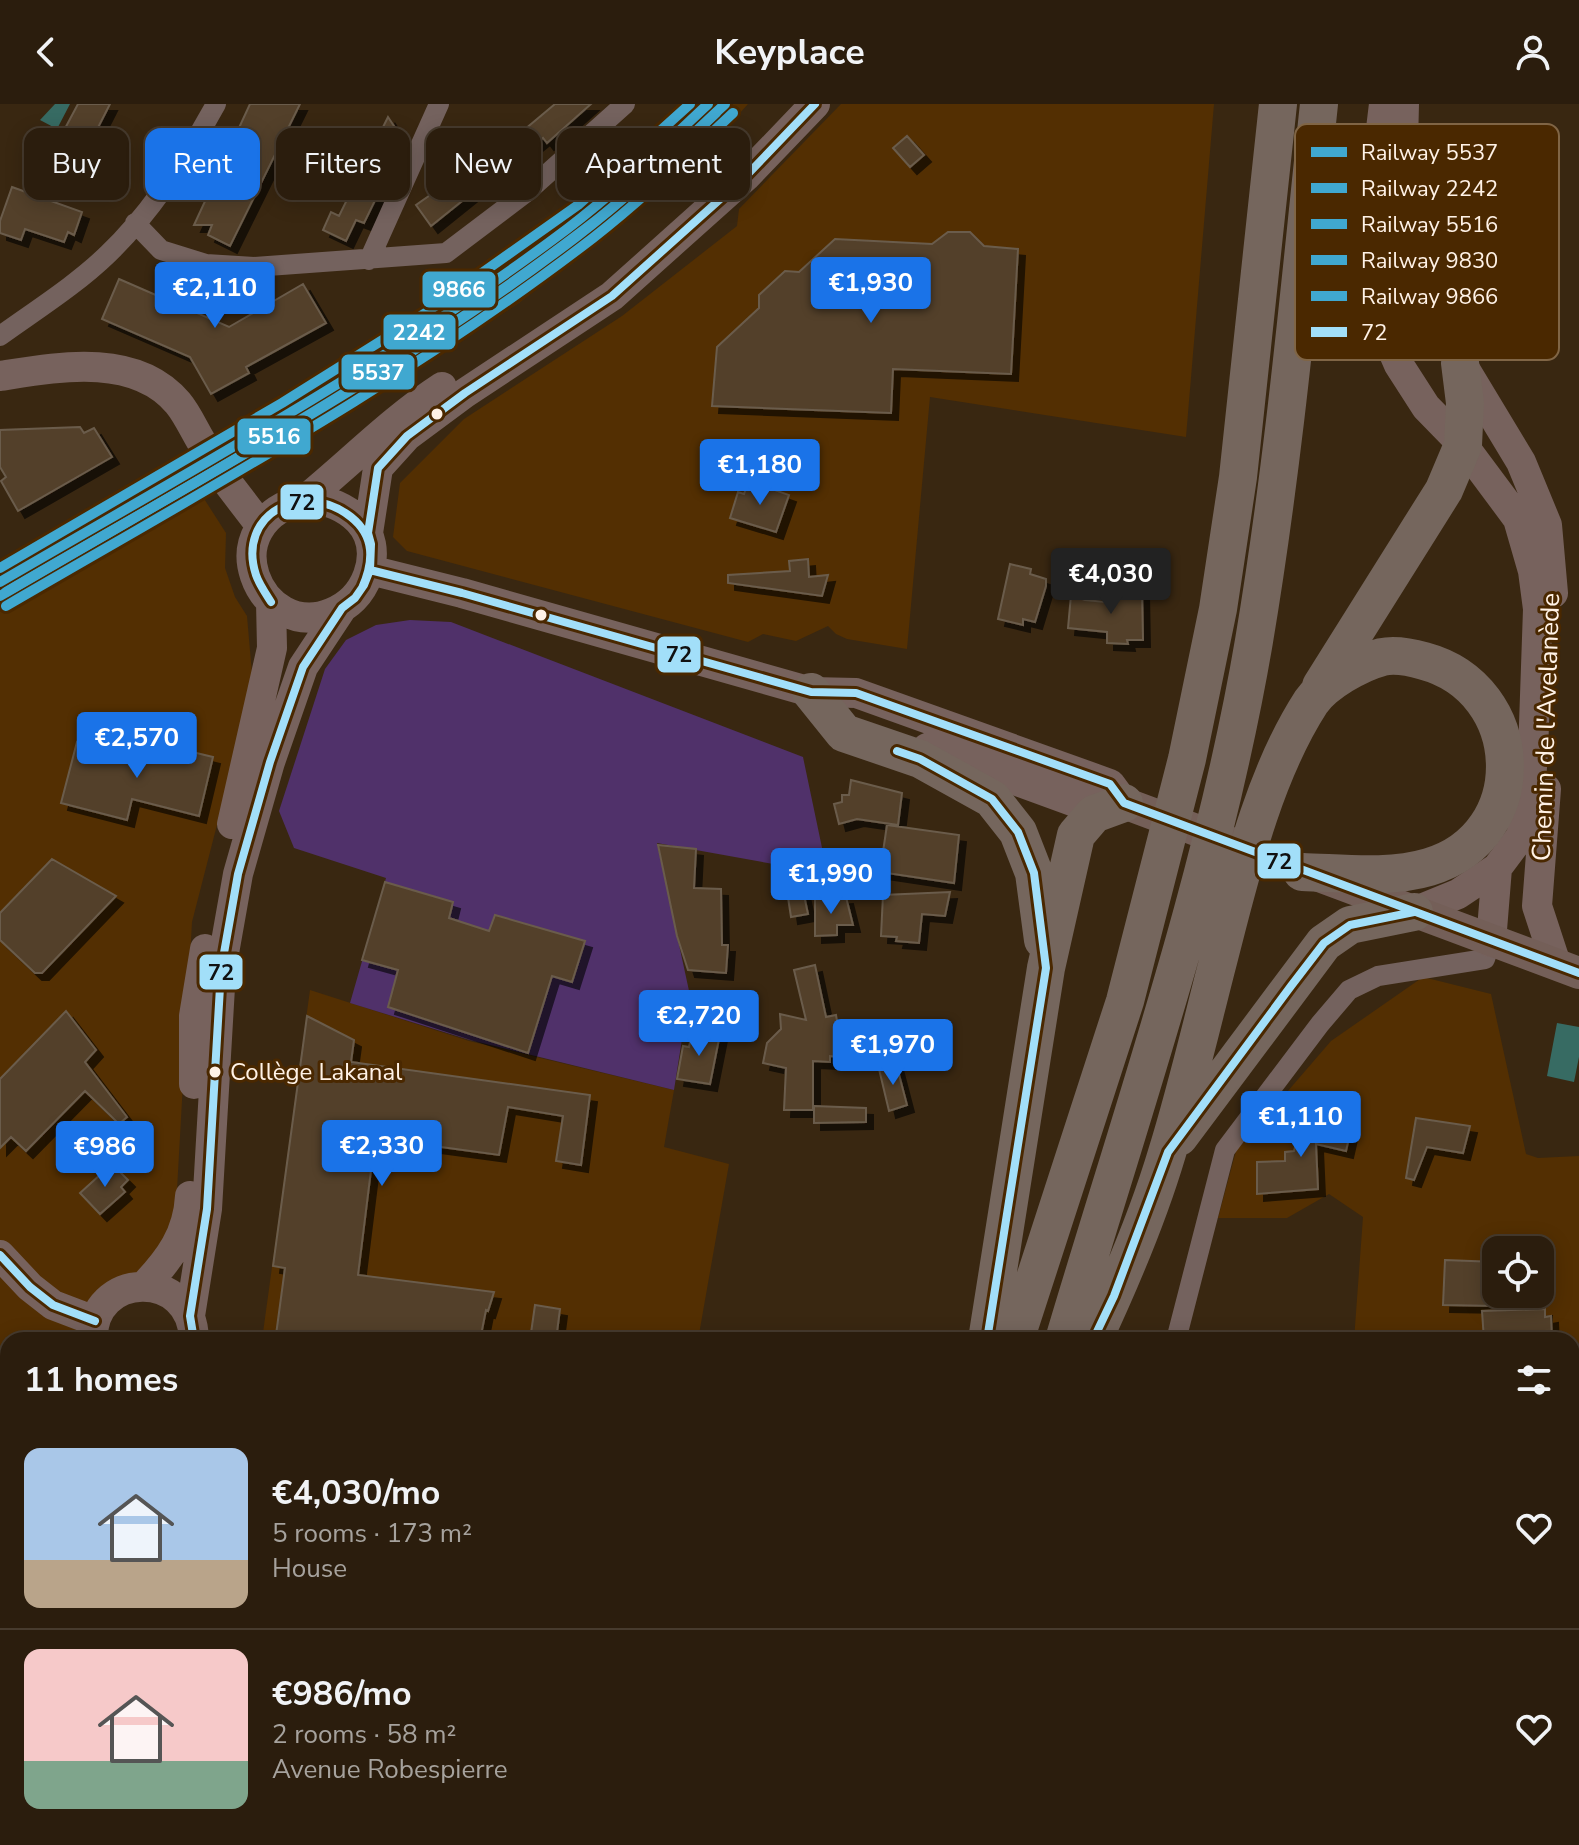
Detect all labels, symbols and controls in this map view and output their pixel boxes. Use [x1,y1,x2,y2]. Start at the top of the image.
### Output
text: Keyplace [714,28,865,77]
icon: back [24,30,68,74]
icon: person [1511,30,1555,74]
legend [1295,124,1559,360]
chip: Buy [24,128,129,200]
chip: Rent [145,128,260,200]
chip: Filters [276,128,410,200]
chip: New [426,128,541,200]
chip: Apartment [557,128,750,200]
text: Railway 5537 [1361,138,1498,168]
text: Railway 2242 [1361,174,1498,204]
text: Railway 5516 [1361,210,1498,240]
text: Railway 9830 [1361,246,1498,276]
pin: €1,930 [806,257,936,325]
pin: €2,110 [150,262,280,330]
text: €1,930 [829,265,913,300]
text: €2,110 [173,270,257,305]
line badge: 9866 [421,270,497,309]
text: 9866 [433,275,485,305]
text: Railway 9866 [1361,282,1498,312]
line badge: 2242 [382,313,457,351]
text: 2242 [393,318,445,348]
text: 72 [1361,318,1387,348]
line badge: 5537 [340,353,416,391]
text: 5537 [352,358,404,388]
unlabelled marker [429,406,445,422]
line badge: 5516 [236,417,312,456]
text: 5516 [248,422,300,452]
pin: €1,180 [695,439,825,507]
text: €1,180 [718,447,802,482]
line badge: 72 [279,483,325,521]
text: 72 [289,488,315,518]
pin: €4,030 [1046,548,1176,616]
text: €4,030 [1069,556,1153,591]
street label: Chemin de l'Avelanède [1524,592,1568,862]
unlabelled marker [533,607,549,623]
line badge: 72 [656,635,702,674]
text: 72 [666,640,692,670]
pin: €2,570 [72,712,202,780]
text: €2,570 [95,720,179,755]
line badge: 72 [1256,842,1302,880]
text: 72 [1266,847,1292,877]
pin: €1,990 [766,848,896,916]
text: €1,990 [789,856,873,891]
line badge: 72 [198,953,244,991]
text: 72 [208,958,234,988]
pin: €2,720 [634,990,764,1058]
text: €2,720 [657,998,741,1033]
pin: €1,970 [828,1019,958,1087]
text: €1,970 [851,1027,935,1062]
place label: Collège Lakanal [230,1056,402,1088]
marker: Collège Lakanal [207,1064,223,1080]
pin: €1,110 [1236,1091,1366,1159]
text: €1,110 [1259,1099,1343,1134]
pin: €2,330 [317,1120,447,1188]
pin: €986 [58,1121,152,1189]
text: €2,330 [340,1128,424,1163]
text: €986 [74,1129,136,1164]
map controls [1482,1236,1554,1308]
button: locate [1482,1236,1554,1308]
text: 11 homes [24,1357,178,1403]
icon: filters [1512,1358,1556,1402]
text: €4,030/mo [272,1470,440,1516]
icon: home [88,1480,184,1576]
icon: heart [1512,1506,1556,1550]
text: 5 rooms · 173 m² [272,1516,472,1551]
text: House [272,1551,347,1586]
text: €986/mo [272,1671,412,1717]
icon: home [88,1681,184,1777]
icon: heart [1512,1707,1556,1751]
text: 2 rooms · 58 m² [272,1717,456,1752]
text: Avenue Robespierre [272,1752,508,1787]

